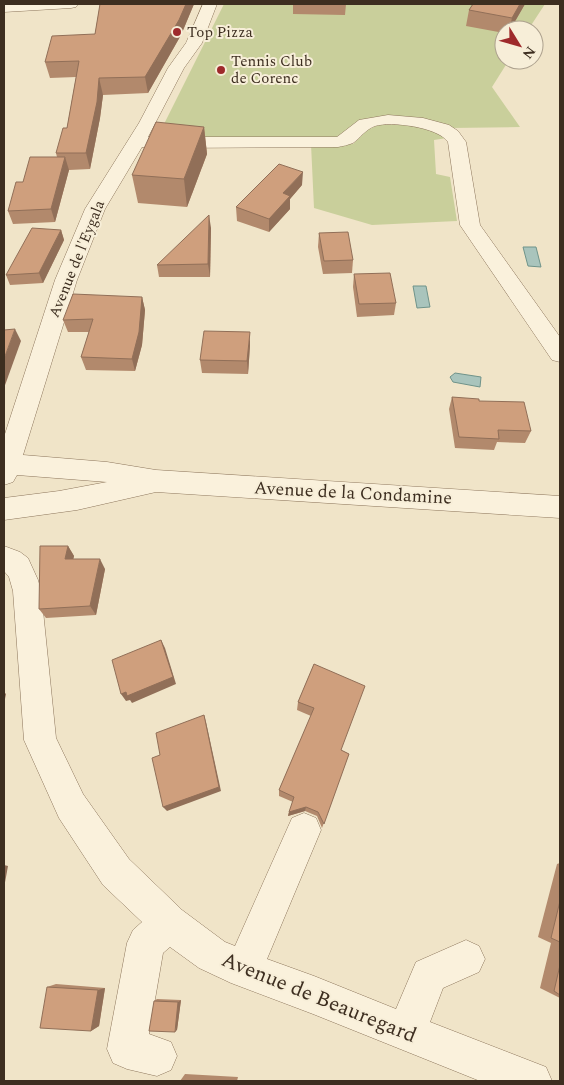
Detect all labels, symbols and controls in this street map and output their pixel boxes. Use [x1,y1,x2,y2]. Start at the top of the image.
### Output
north arrow [494,20,544,70]
place label: Top Pizza [187,21,253,44]
marker: Top Pizza [171,26,183,38]
text: N [517,42,541,63]
place label: Tennis Club de Corenc [231,50,312,90]
marker: Tennis Club de Corenc [215,64,227,76]
street label: Avenue de l'Eygala [43,196,111,321]
street label: Avenue de la Condamine [253,474,453,512]
street label: Avenue de Beauregard [216,944,422,1052]

